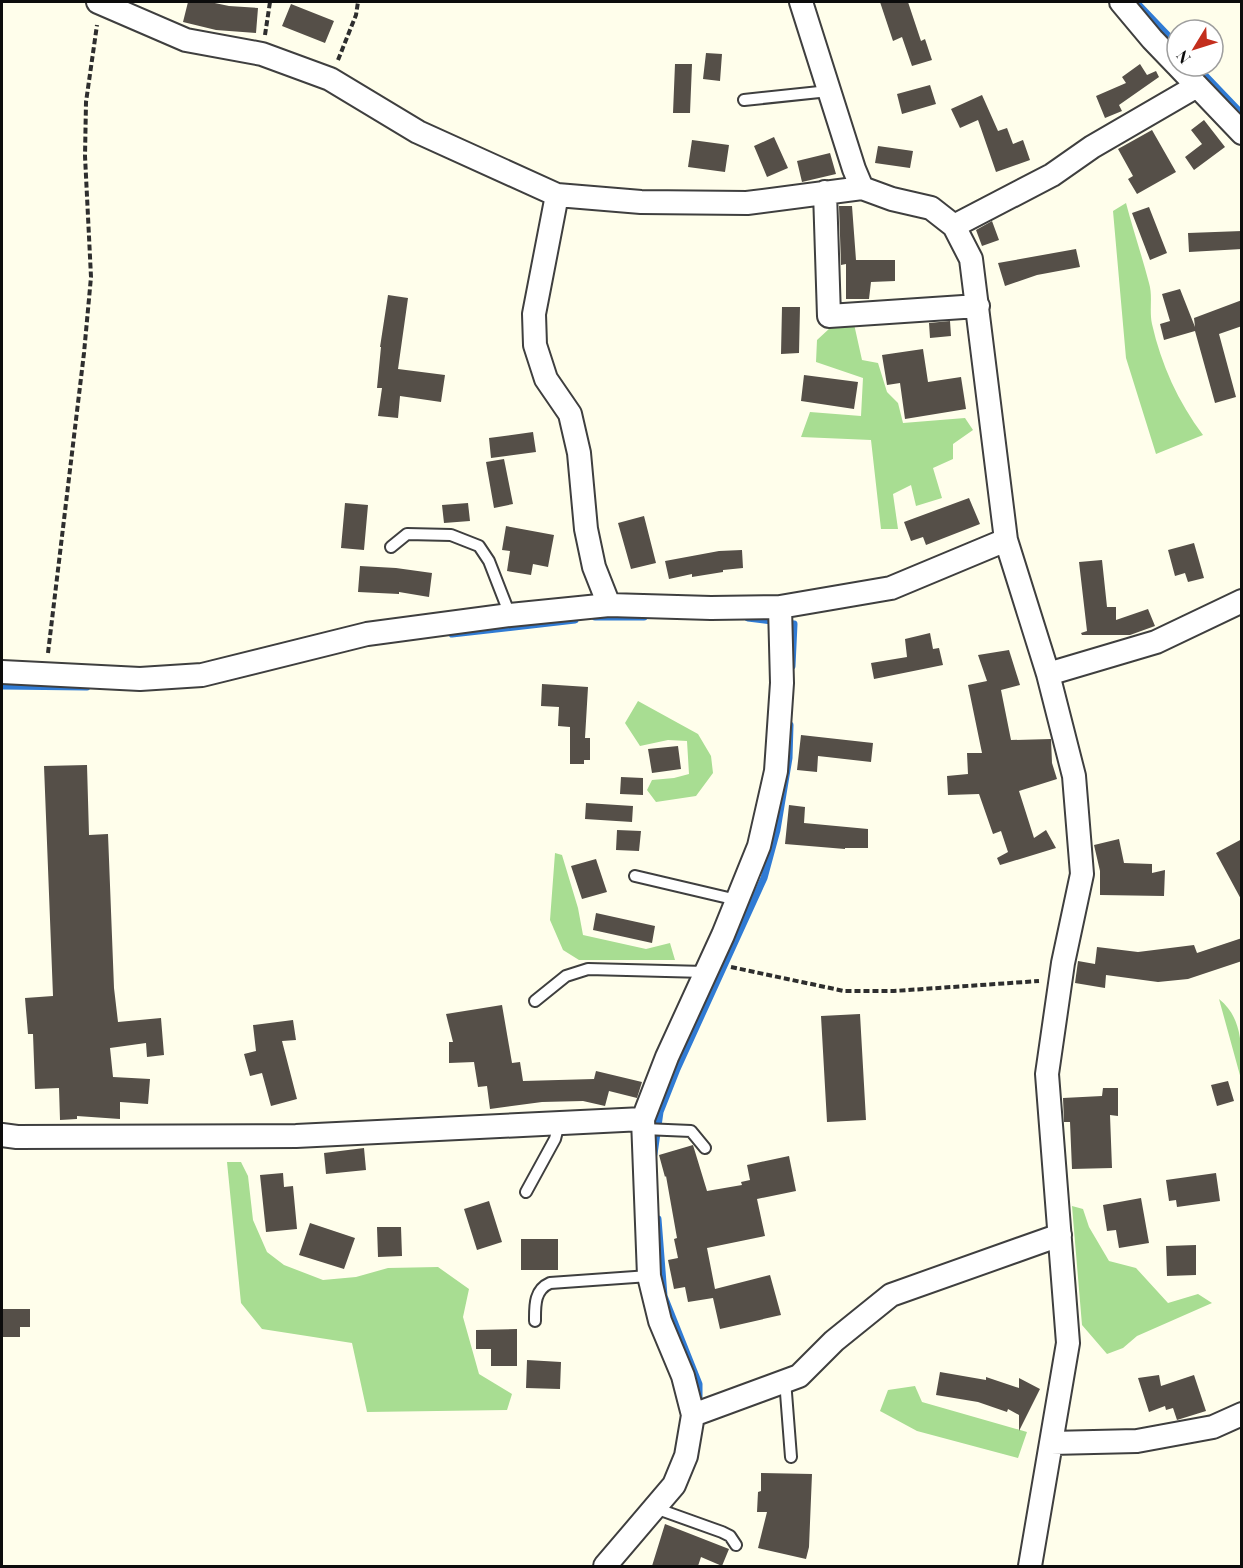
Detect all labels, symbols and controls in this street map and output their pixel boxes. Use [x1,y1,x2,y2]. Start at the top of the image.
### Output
north arrow [1165,18,1225,78]
text: N [1171,46,1195,69]

